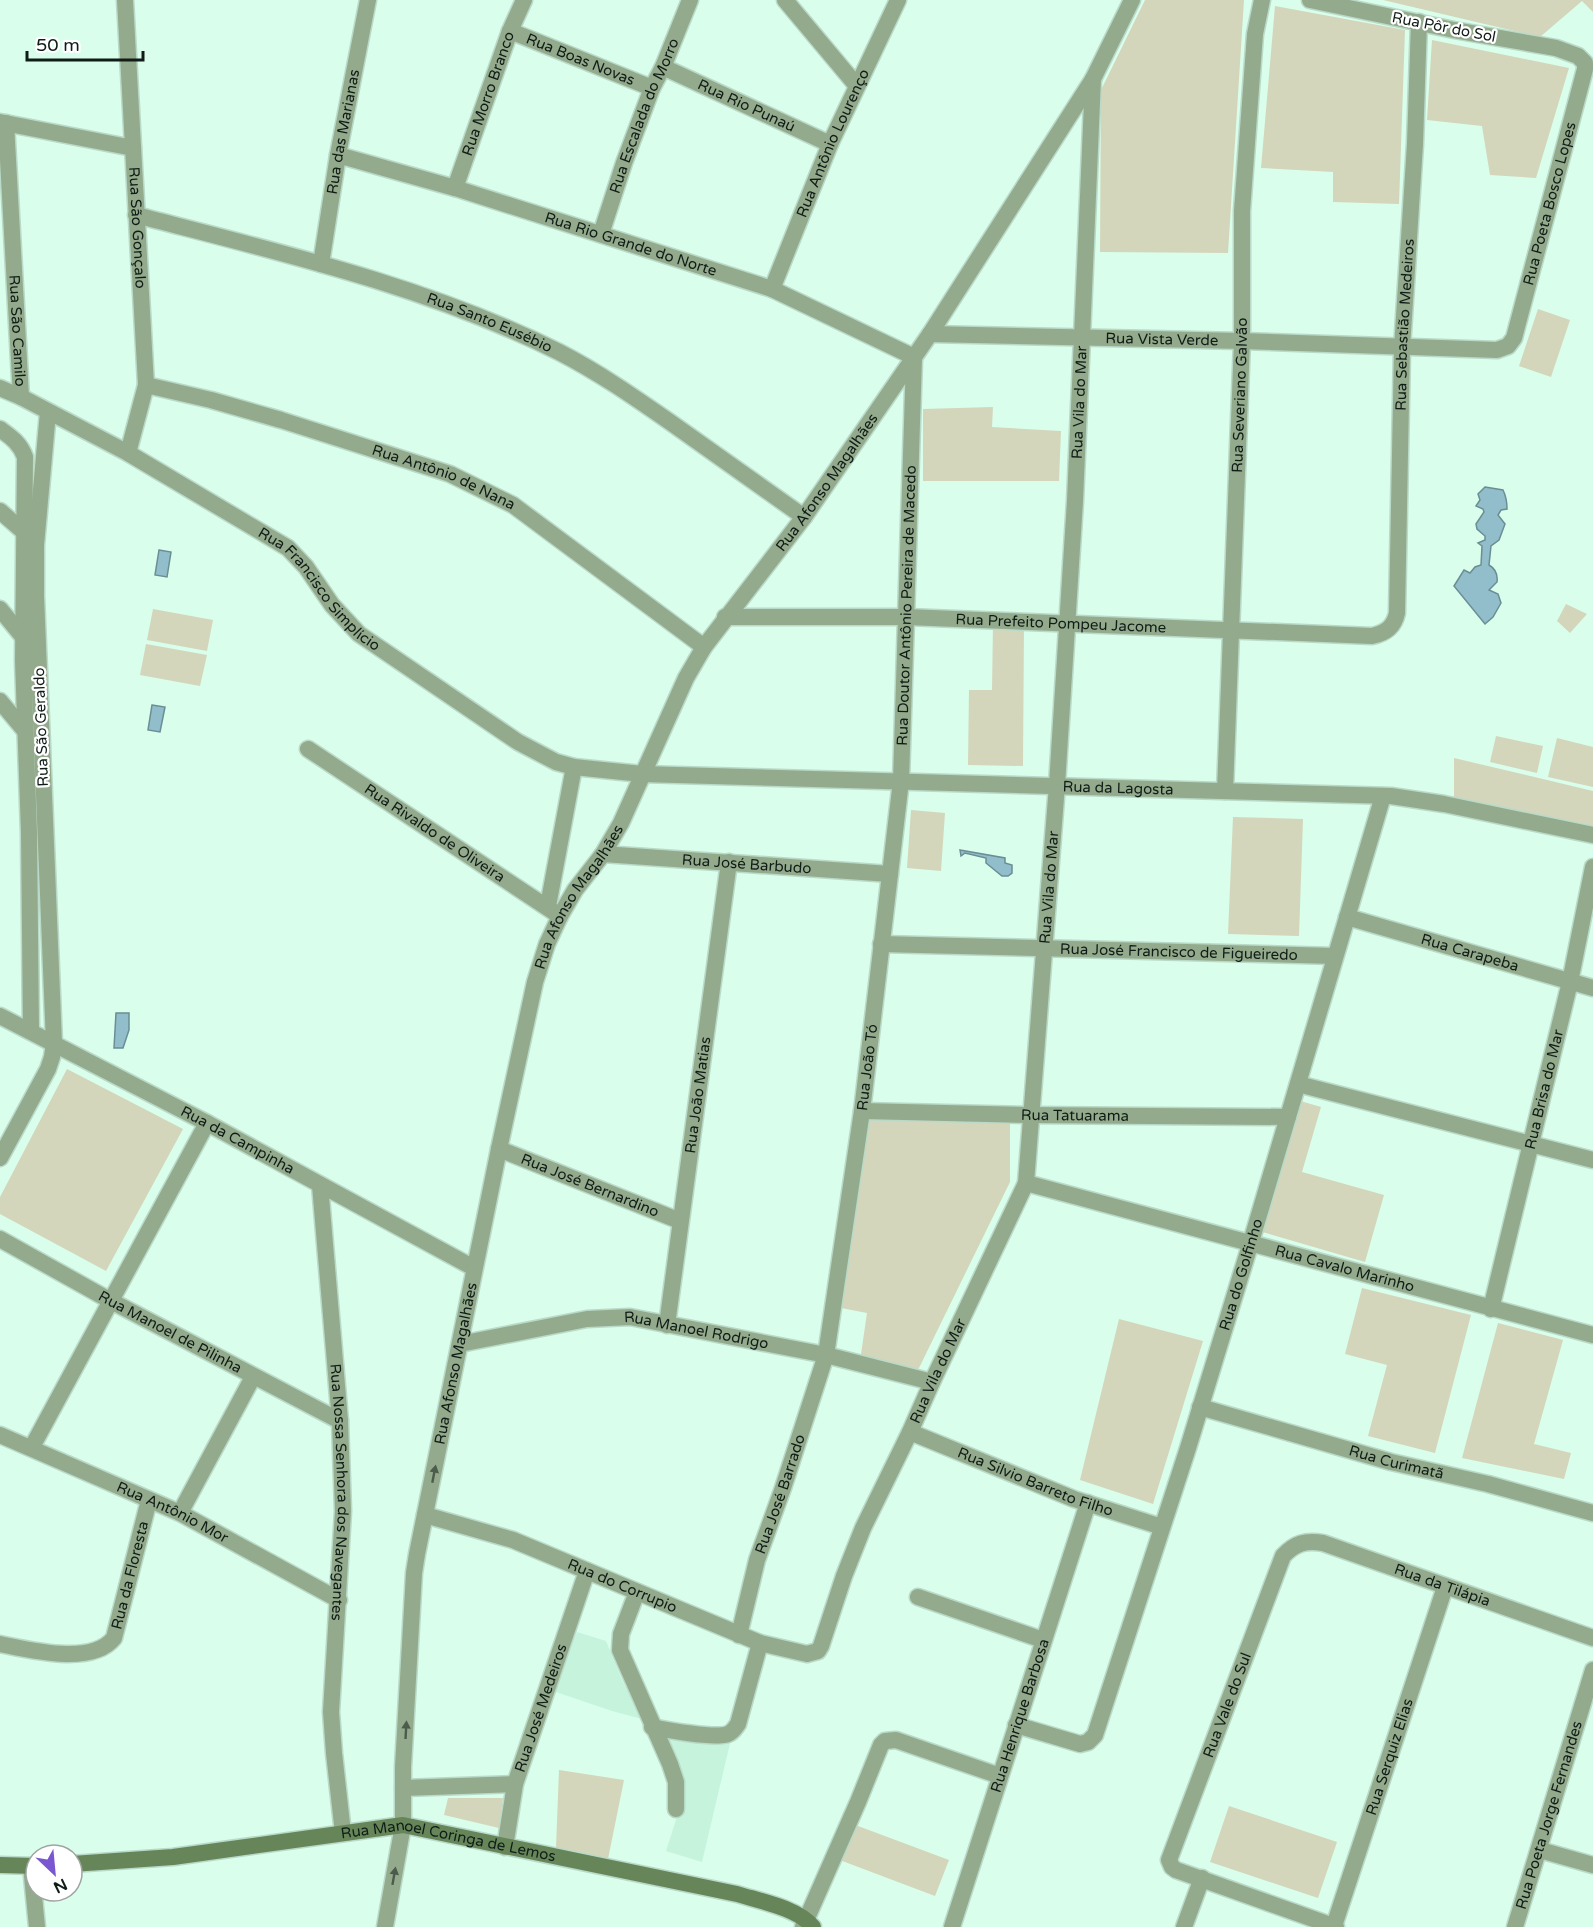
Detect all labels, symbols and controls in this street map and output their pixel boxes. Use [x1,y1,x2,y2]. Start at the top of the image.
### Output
street label: Rua Pôr do Sol [1391,8,1497,46]
scale bar [27,24,142,62]
street label: Rua Morro Branco [458,29,518,158]
street label: Rua Boas Novas [524,29,637,89]
text: 50 m [36,34,80,56]
street label: Rua Escalada do Morro [606,35,683,196]
street label: Rua Antônio Lourenço [793,66,873,220]
street label: Rua das Marianas [323,68,363,196]
street label: Rua Rio Punaú [695,75,798,136]
street label: Rua Poeta Bosco Lopes [1519,120,1580,287]
street label: Rua São Gonçalo [125,166,150,289]
street label: Rua Rio Grande do Norte [542,208,719,280]
street label: Rua Sebastião Medeiros [1392,238,1418,411]
street label: Rua São Camilo [5,274,29,387]
street label: Rua Santo Eusébio [424,289,555,356]
street label: Rua Severiano Galvão [1228,318,1251,473]
street label: Rua Vista Verde [1105,329,1219,349]
street label: Rua Vila do Mar [1068,345,1091,459]
street label: Rua Afonso Magalhães [772,410,882,555]
street label: Rua Antônio de Nana [370,441,518,514]
street label: Rua Doutor Antônio Pereira de Macedo [893,465,920,746]
street label: Rua Francisco Simplício [255,523,384,655]
street label: Rua Prefeito Pompeu Jacome [955,610,1167,637]
street label: Rua São Geraldo [30,667,52,787]
street label: Rua da Lagosta [1062,777,1174,799]
street label: Rua Rivaldo de Oliveira [361,780,508,886]
street label: Rua Afonso Magalhães [531,821,627,971]
street label: Rua Vila do Mar [1036,830,1062,945]
street label: Rua José Barbudo [681,851,812,877]
street label: Rua Carapeba [1419,930,1521,975]
street label: Rua José Francisco de Figueiredo [1060,940,1298,964]
street label: Rua João Tó [853,1023,881,1112]
street label: Rua Brisa do Mar [1521,1027,1567,1151]
street label: Rua João Matias [681,1036,715,1155]
street label: Rua da Campinha [178,1102,298,1178]
street label: Rua Tatuarama [1021,1106,1129,1125]
street label: Rua José Bernardino [518,1150,662,1221]
street label: Rua do Golfinho [1216,1217,1266,1333]
street label: Rua Cavalo Marinho [1273,1241,1417,1296]
street label: Rua Afonso Magalhães [430,1281,481,1446]
street label: Rua Manoel de Pilinha [95,1287,245,1377]
street label: Rua Manoel Rodrigo [624,1308,770,1353]
street label: Rua Vila do Mar [906,1315,970,1426]
street label: Rua Nossa Senhora dos Navegantes [326,1363,352,1621]
street label: Rua José Barrado [751,1432,809,1556]
street label: Rua Curimatã [1347,1441,1446,1483]
street label: Rua Silvio Barreto Filho [955,1443,1115,1520]
one-way arrow [430,1464,439,1483]
street label: Rua Antônio Mor [114,1478,232,1547]
street label: Rua da Floresta [108,1519,152,1631]
street label: Rua do Corrupio [565,1555,680,1616]
street label: Rua da Tilápia [1392,1560,1493,1610]
street label: Rua Henrique Barbosa [987,1637,1053,1795]
street label: Rua José Medeiros [511,1642,571,1774]
street label: Rua Vale do Sul [1199,1650,1255,1760]
street label: Rua Serquiz Elias [1362,1696,1417,1818]
street label: Rua Poeta Jorge Fernandes [1512,1719,1586,1911]
one-way arrow [401,1720,410,1739]
street label: Rua Manoel Coringa de Lemos [340,1816,557,1865]
north arrow [24,1843,84,1903]
one-way arrow [390,1866,399,1885]
text: N [50,1874,70,1897]

